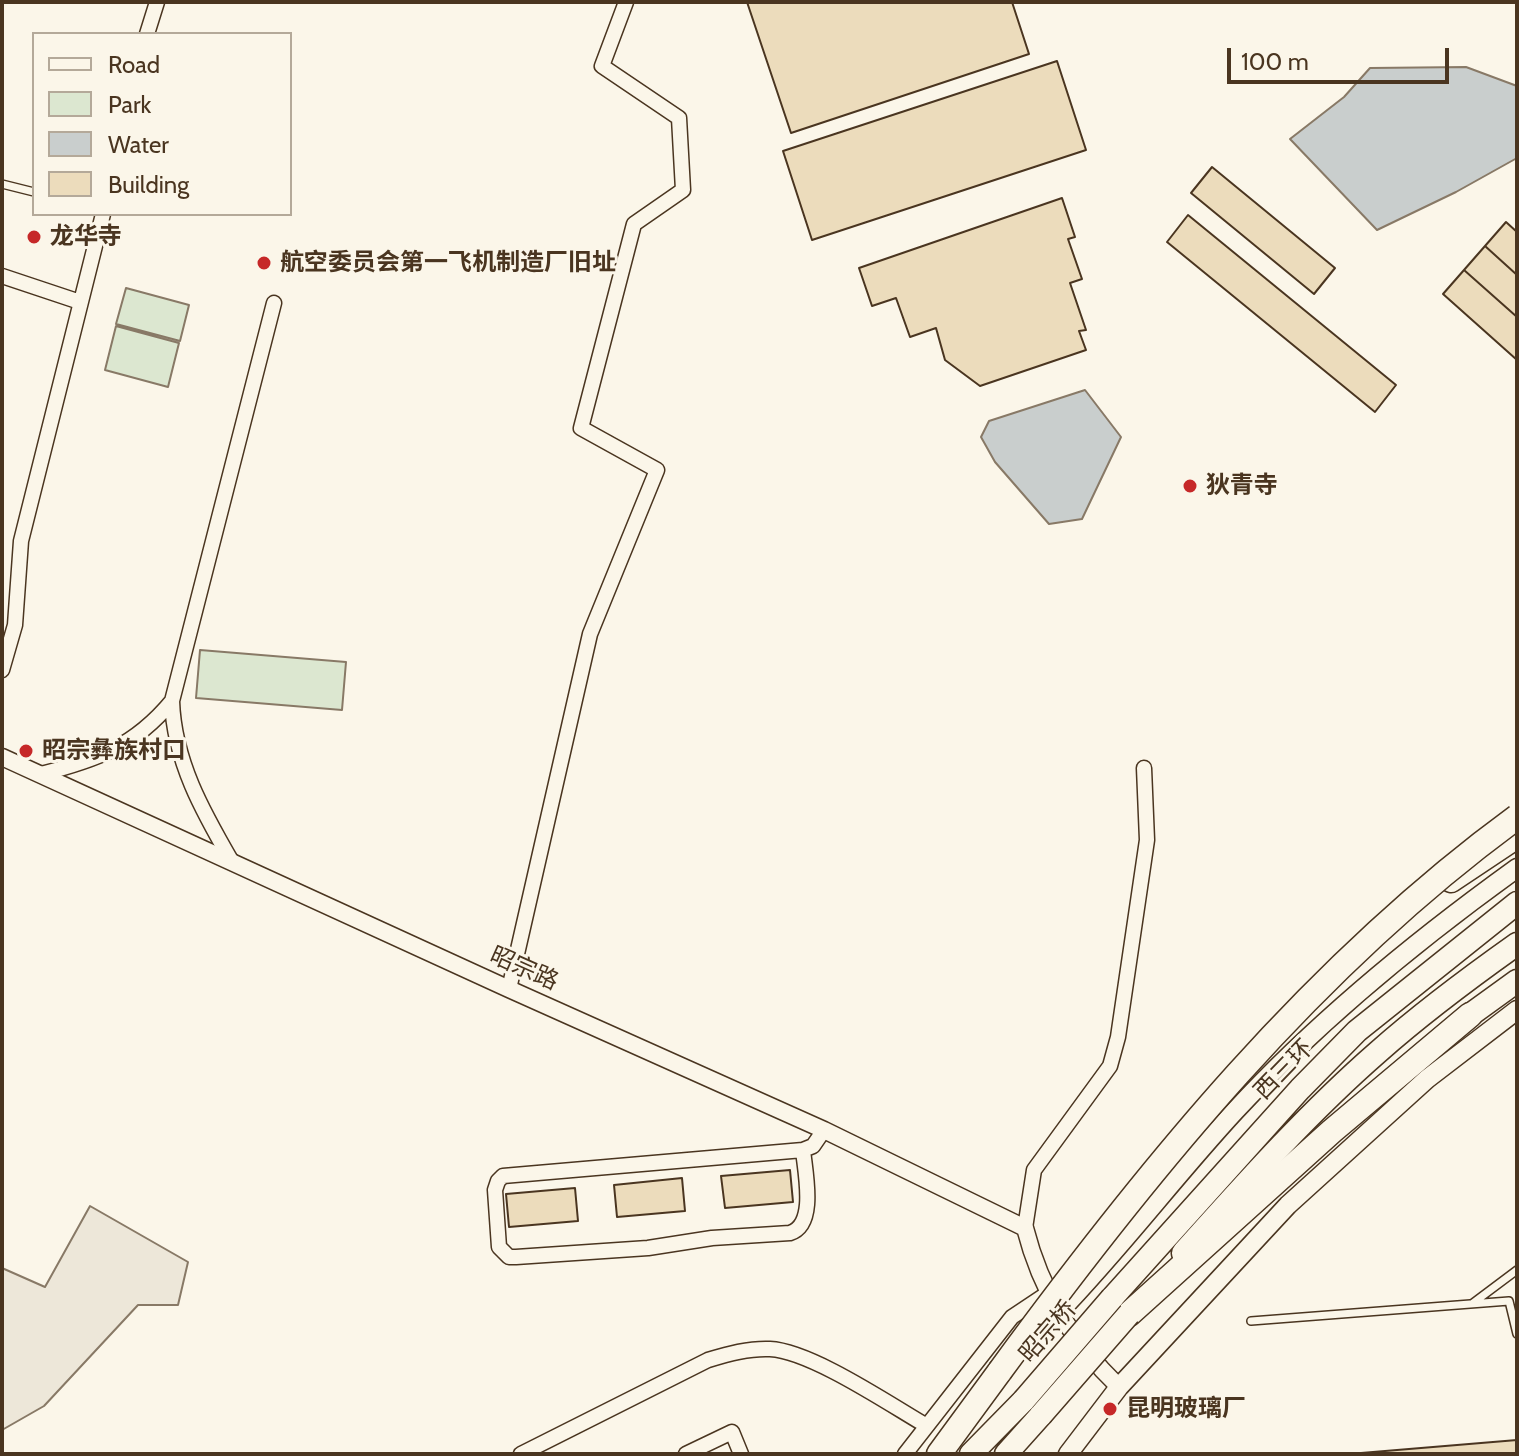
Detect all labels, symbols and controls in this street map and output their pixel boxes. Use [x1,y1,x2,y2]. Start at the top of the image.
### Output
legend [32,32,292,216]
scale bar [1231,32,1453,82]
text: 100 m [1241,47,1309,76]
text: Road [108,50,160,79]
text: Park [108,90,151,119]
text: Water [108,130,169,159]
text: Building [108,170,189,199]
place label: 龙华寺 [50,223,122,251]
marker: 龙华寺 [25,228,43,246]
place label: 航空委员会第一飞机制造厂旧址 [280,249,616,277]
marker: 航空委员会第一飞机制造厂旧址 [255,254,273,272]
place label: 狄青寺 [1206,472,1278,500]
marker: 狄青寺 [1181,477,1199,495]
place label: 昭宗彝族村口 [42,737,186,765]
marker: 昭宗彝族村口 [17,742,35,760]
street label: 昭宗路 [485,941,563,997]
street label: 西三环 [1249,1034,1319,1106]
street label: 昭宗桥 [1014,1295,1082,1369]
place label: 昆明玻璃厂 [1126,1395,1246,1423]
marker: 昆明玻璃厂 [1101,1400,1119,1418]

